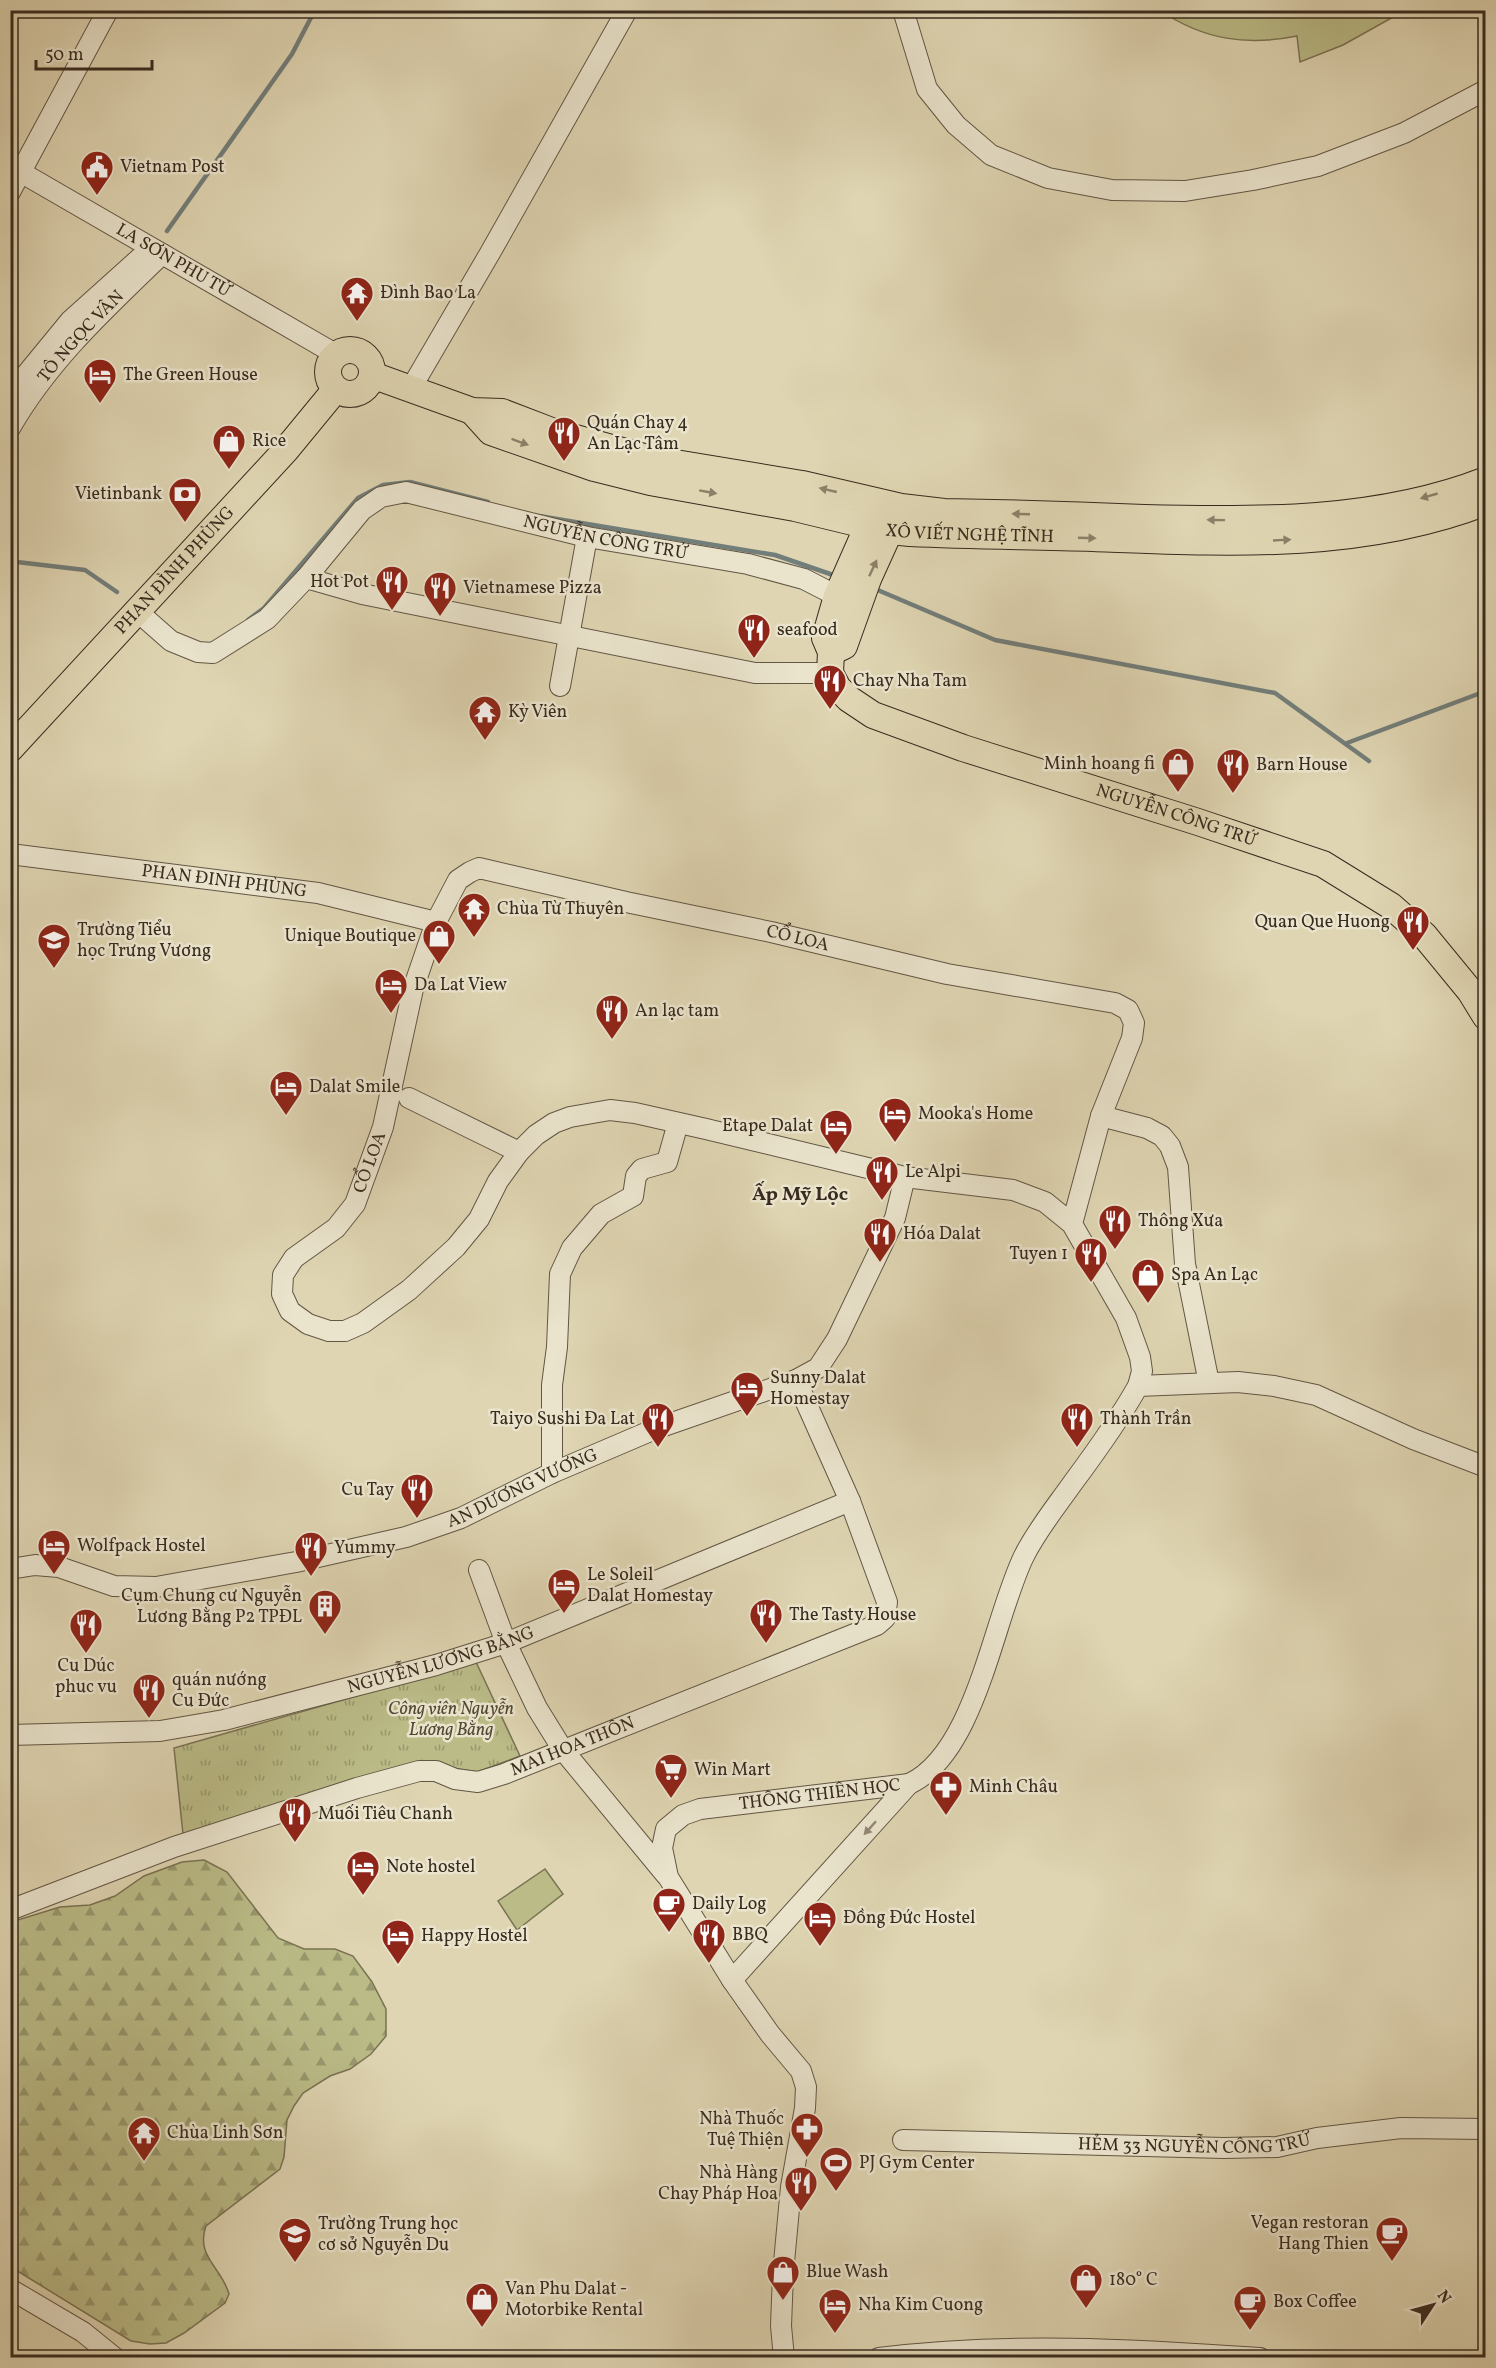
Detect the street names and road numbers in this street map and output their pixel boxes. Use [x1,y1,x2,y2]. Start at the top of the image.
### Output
street label: LA SƠN PHU TỬ [111,217,237,304]
street label: TÔ NGỌC VÂN [32,285,130,388]
street label: PHAN ĐÌNH PHÙNG [109,501,240,640]
street label: NGUYỄN CÔNG TRỨ [520,509,691,566]
street label: XÔ VIẾT NGHỆ TĨNH [884,518,1054,549]
street label: NGUYỄN CÔNG TRỨ [1093,778,1261,854]
street label: PHAN ĐINH PHÙNG [140,858,308,904]
street label: CỔ LOA [764,919,832,958]
street label: CỔ LOA [347,1128,393,1197]
street label: AN DƯƠNG VƯƠNG [444,1442,602,1534]
street label: NGUYỄN LƯƠNG BẰNG [345,1620,538,1700]
street label: MAI HOA THÔN [507,1711,638,1783]
street label: THÔNG THIÊN HỌC [738,1773,902,1817]
street label: HẺM 33 NGUYỄN CÔNG TRỨ [1077,2127,1315,2161]

